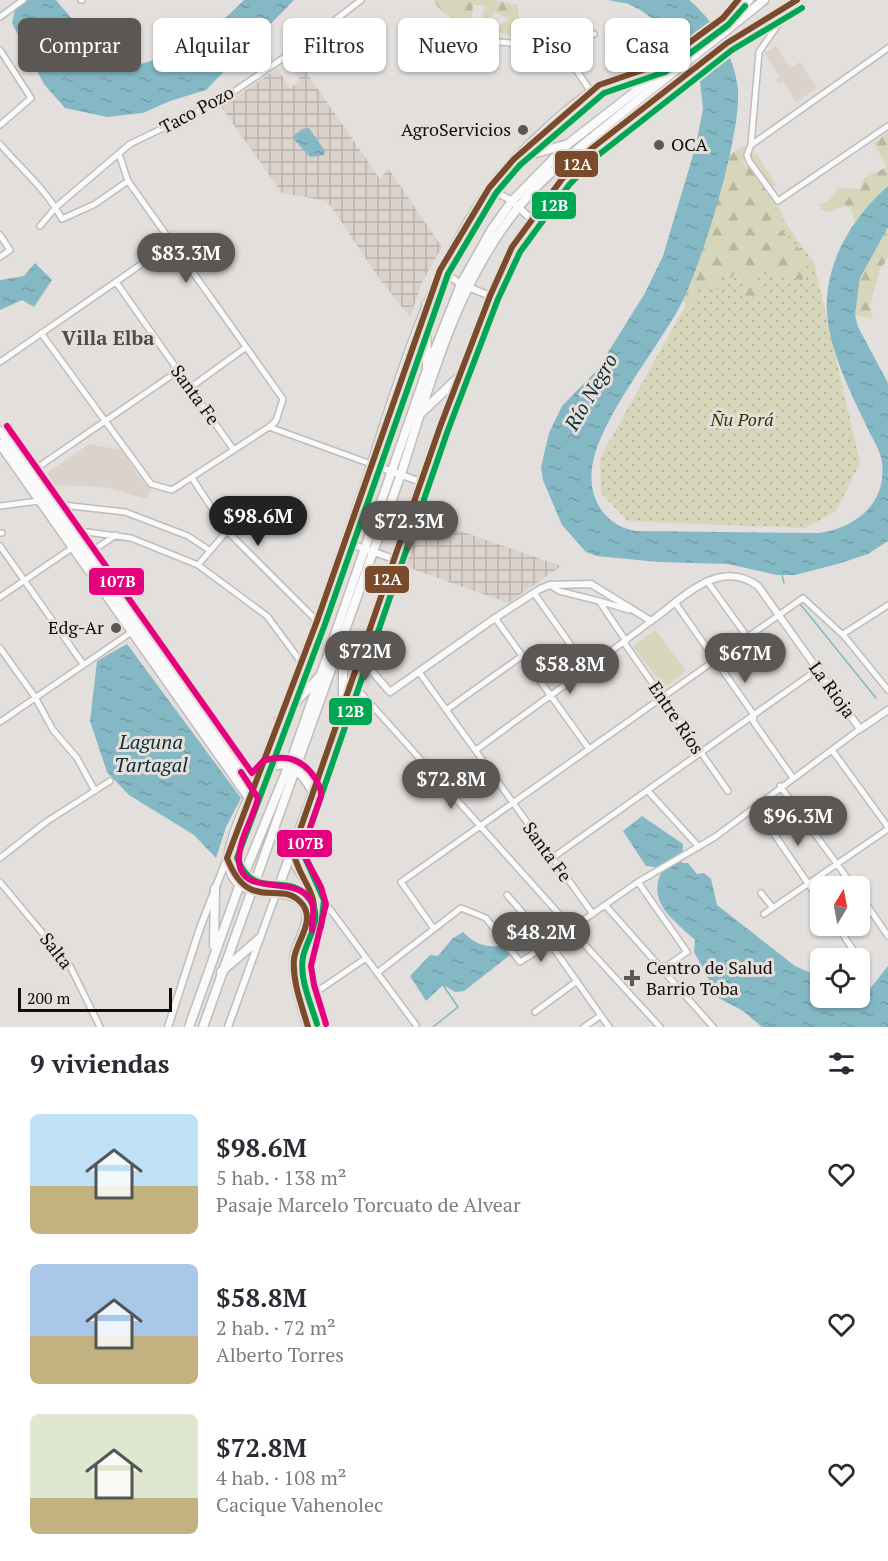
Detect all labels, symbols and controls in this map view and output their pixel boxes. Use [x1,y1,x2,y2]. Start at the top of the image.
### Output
chip: Comprar [18,18,141,72]
chip: Alquilar [153,18,271,72]
chip: Filtros [283,18,386,72]
chip: Nuevo [398,18,499,72]
chip: Piso [511,18,593,72]
chip: Casa [605,18,690,72]
street label: Taco Pozo [155,80,238,139]
place label: AgroServicios [401,117,511,141]
marker: AgroServicios [516,123,530,137]
place label: OCA [671,132,708,156]
marker: OCA [652,138,666,152]
line badge: 12A [554,150,599,178]
text: 12A [562,153,592,175]
line badge: 12B [531,191,577,220]
text: 12B [540,194,568,216]
pin: $83.3M [137,233,235,284]
text: $83.3M [151,239,221,266]
district label: Villa Elba [62,324,154,351]
water label: Río Negro [557,348,623,436]
street label: Santa Fe [166,360,226,429]
park label: Ñu Porá [709,407,774,431]
pin: $98.6M [209,496,307,547]
pin: $72.3M [360,501,458,552]
text: $98.6M [223,502,293,529]
text: $72.3M [374,507,444,534]
line badge: 12A [364,565,410,594]
line badge: 107B [88,567,145,596]
text: 12A [372,568,402,590]
text: 107B [98,570,136,592]
place label: Edg-Ar [48,615,104,639]
marker: Edg-Ar [109,621,123,635]
pin: $72M [329,631,401,682]
pin: $67M [709,633,781,684]
text: $72M [339,637,391,664]
text: $67M [719,639,771,666]
pin: $58.8M [521,644,619,695]
text: $58.8M [535,650,605,677]
street label: La Rioja [804,656,861,723]
street label: Entre Ríos [644,676,710,758]
line badge: 12B [328,697,373,726]
text: 12B [336,700,364,722]
water label: Laguna Tartagal [114,728,188,778]
pin: $72.8M [402,759,500,810]
text: $72.8M [416,765,486,792]
pin: $96.3M [749,796,847,847]
text: $96.3M [763,802,833,829]
street label: Santa Fe [518,817,578,886]
line badge: 107B [276,829,333,858]
text: 107B [286,832,324,854]
north arrow [810,876,870,936]
map controls [810,876,870,1008]
pin: $48.2M [492,912,590,963]
text: $48.2M [506,918,576,945]
street label: Salta [35,927,79,974]
button: locate [810,948,870,1008]
place label: Centro de Salud Barrio Toba [646,955,773,1000]
marker: Centro de Salud Barrio Toba [623,969,641,987]
scale bar [18,985,172,1013]
text: 200 m [27,987,70,1009]
text: 9 viviendas [30,1046,170,1080]
icon: filters [825,1047,858,1080]
text: $98.6M [216,1130,307,1164]
icon: home [78,1138,150,1210]
icon: heart [825,1158,858,1191]
text: 5 hab. · 138 m² [216,1164,346,1191]
text: Pasaje Marcelo Torcuato de Alvear [216,1191,521,1218]
text: $58.8M [216,1280,307,1314]
icon: home [78,1288,150,1360]
icon: heart [825,1308,858,1341]
text: 2 hab. · 72 m² [216,1314,336,1341]
text: Alberto Torres [216,1341,344,1368]
text: $72.8M [216,1430,307,1464]
icon: home [78,1438,150,1510]
icon: heart [825,1458,858,1491]
text: 4 hab. · 108 m² [216,1464,346,1491]
text: Cacique Vahenolec [216,1491,383,1518]

